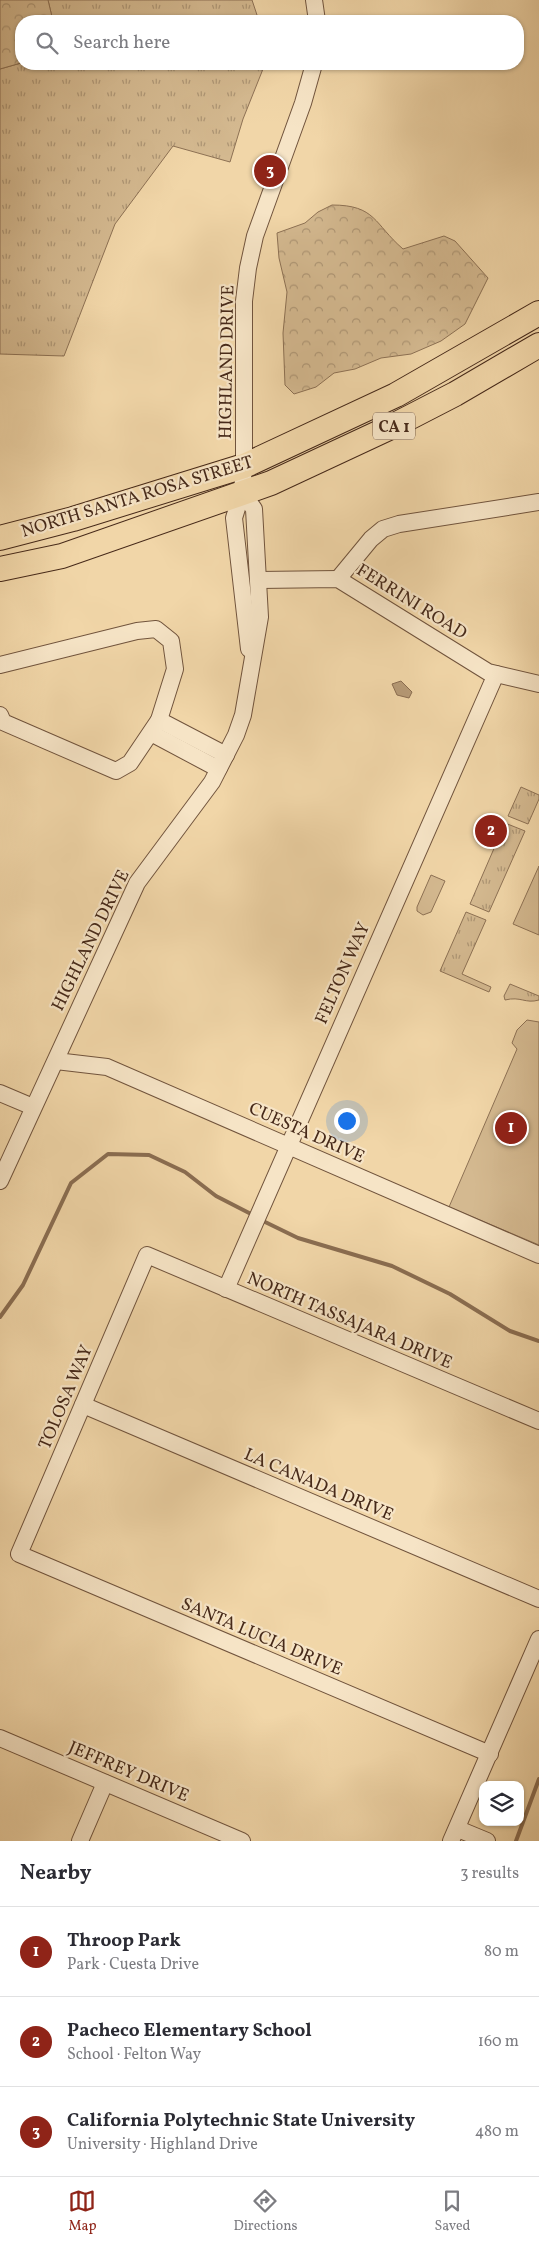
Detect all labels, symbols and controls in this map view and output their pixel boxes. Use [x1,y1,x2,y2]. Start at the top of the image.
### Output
search box [15,15,524,70]
icon: search [33,29,61,57]
text: Search here [73,30,170,56]
pin: 3 [254,152,286,190]
street label: HIGHLAND DRIVE [214,284,241,439]
road number: CA 1 [373,412,415,440]
street label: NORTH SANTA ROSA STREET [18,450,257,545]
street label: FERRINI ROAD [351,558,471,646]
pin: 2 [475,812,507,850]
street label: HIGHLAND DRIVE [46,866,137,1016]
street label: FELTON WAY [310,919,377,1029]
street label: CUESTA DRIVE [244,1097,368,1170]
your location [334,1108,360,1134]
pin: 1 [495,1109,527,1147]
street label: NORTH TASSAJARA DRIVE [243,1267,456,1376]
street label: TOLOSA WAY [33,1341,100,1454]
street label: LA CANADA DRIVE [240,1443,397,1528]
street label: SANTA LUCIA DRIVE [177,1592,346,1683]
street label: JEFFREY DRIVE [64,1736,193,1809]
map controls [479,1781,524,1826]
button: layers [479,1781,524,1826]
text: Nearby [20,1859,91,1888]
text: 3 results [460,1863,519,1885]
text: Throop Park [67,1928,181,1954]
text: 1 [33,1941,39,1963]
text: 80 m [484,1941,519,1963]
text: Park · Cuesta Drive [67,1954,199,1976]
text: Pacheco Elementary School [67,2018,312,2044]
text: 2 [32,2031,40,2053]
text: 160 m [478,2031,519,2053]
text: School · Felton Way [67,2044,201,2066]
text: California Polytechnic State University [67,2108,415,2134]
text: 3 [32,2121,40,2143]
text: 480 m [475,2121,519,2143]
text: University · Highland Drive [67,2134,258,2156]
tab: Map [68,2187,96,2236]
tab: Directions [233,2187,298,2236]
tab: Saved [434,2187,471,2236]

